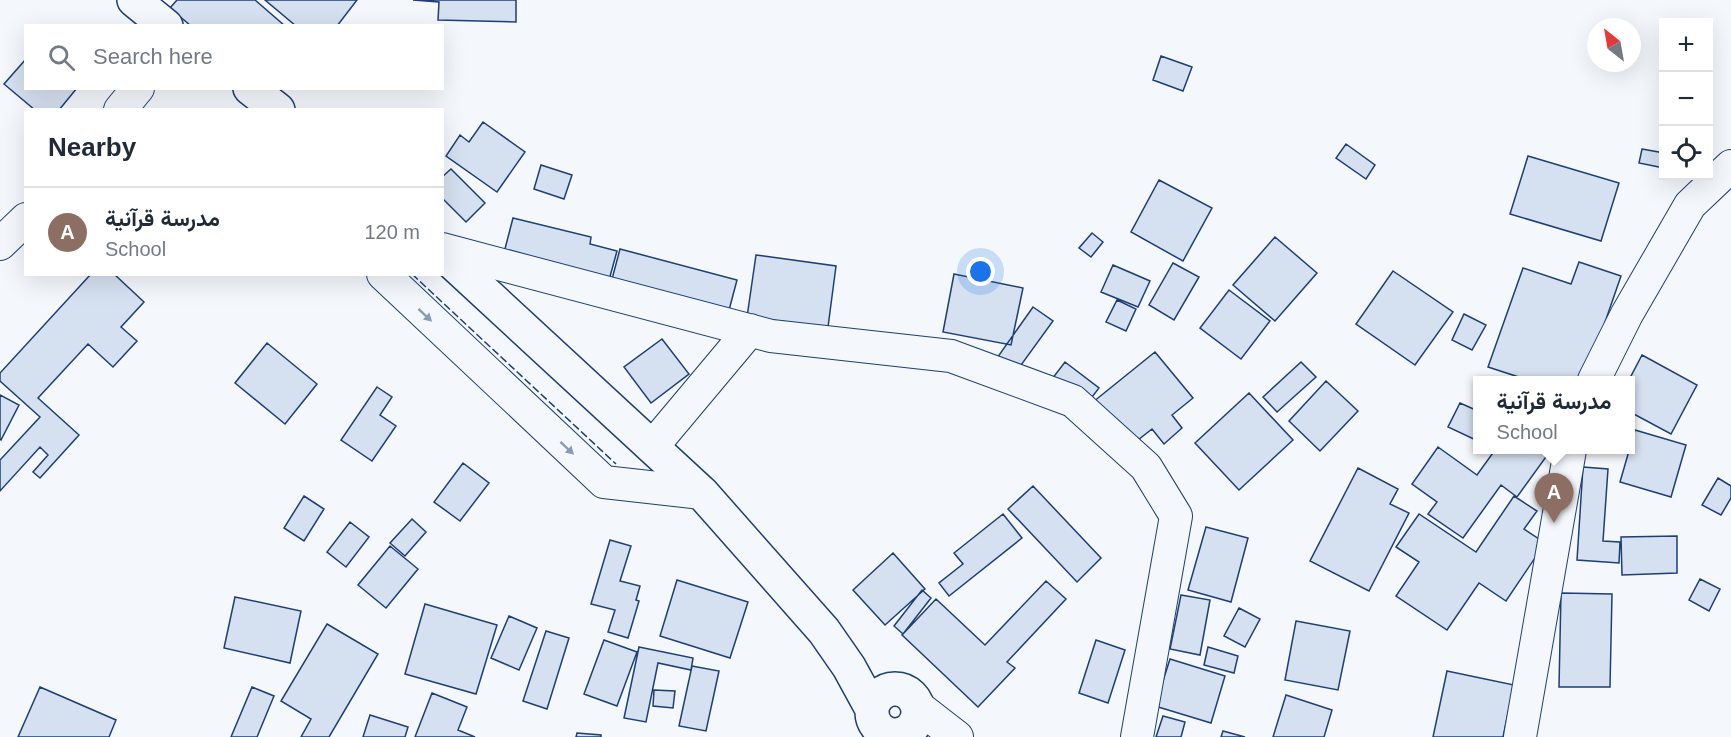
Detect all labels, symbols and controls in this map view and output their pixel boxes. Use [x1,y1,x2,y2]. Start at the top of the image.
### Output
north arrow [1587,18,1641,72]
map controls [1659,18,1713,180]
button: + [1659,18,1713,72]
search box [24,24,444,90]
icon: search [45,41,78,74]
text: Search here [93,44,213,69]
button: − [1659,72,1713,126]
button: locate [1659,126,1713,180]
text: Nearby [48,132,136,162]
text: مدرسة قرآنية [105,206,220,231]
text: A [60,221,75,243]
text: 120 m [364,221,420,243]
text: School [105,238,166,260]
your location [966,257,995,286]
one-way arrow [417,308,432,322]
popup [1473,376,1635,454]
text: مدرسة قرآنية [1497,389,1611,414]
text: School [1497,421,1558,443]
one-way arrow [560,441,575,455]
pin: A [1534,474,1574,523]

